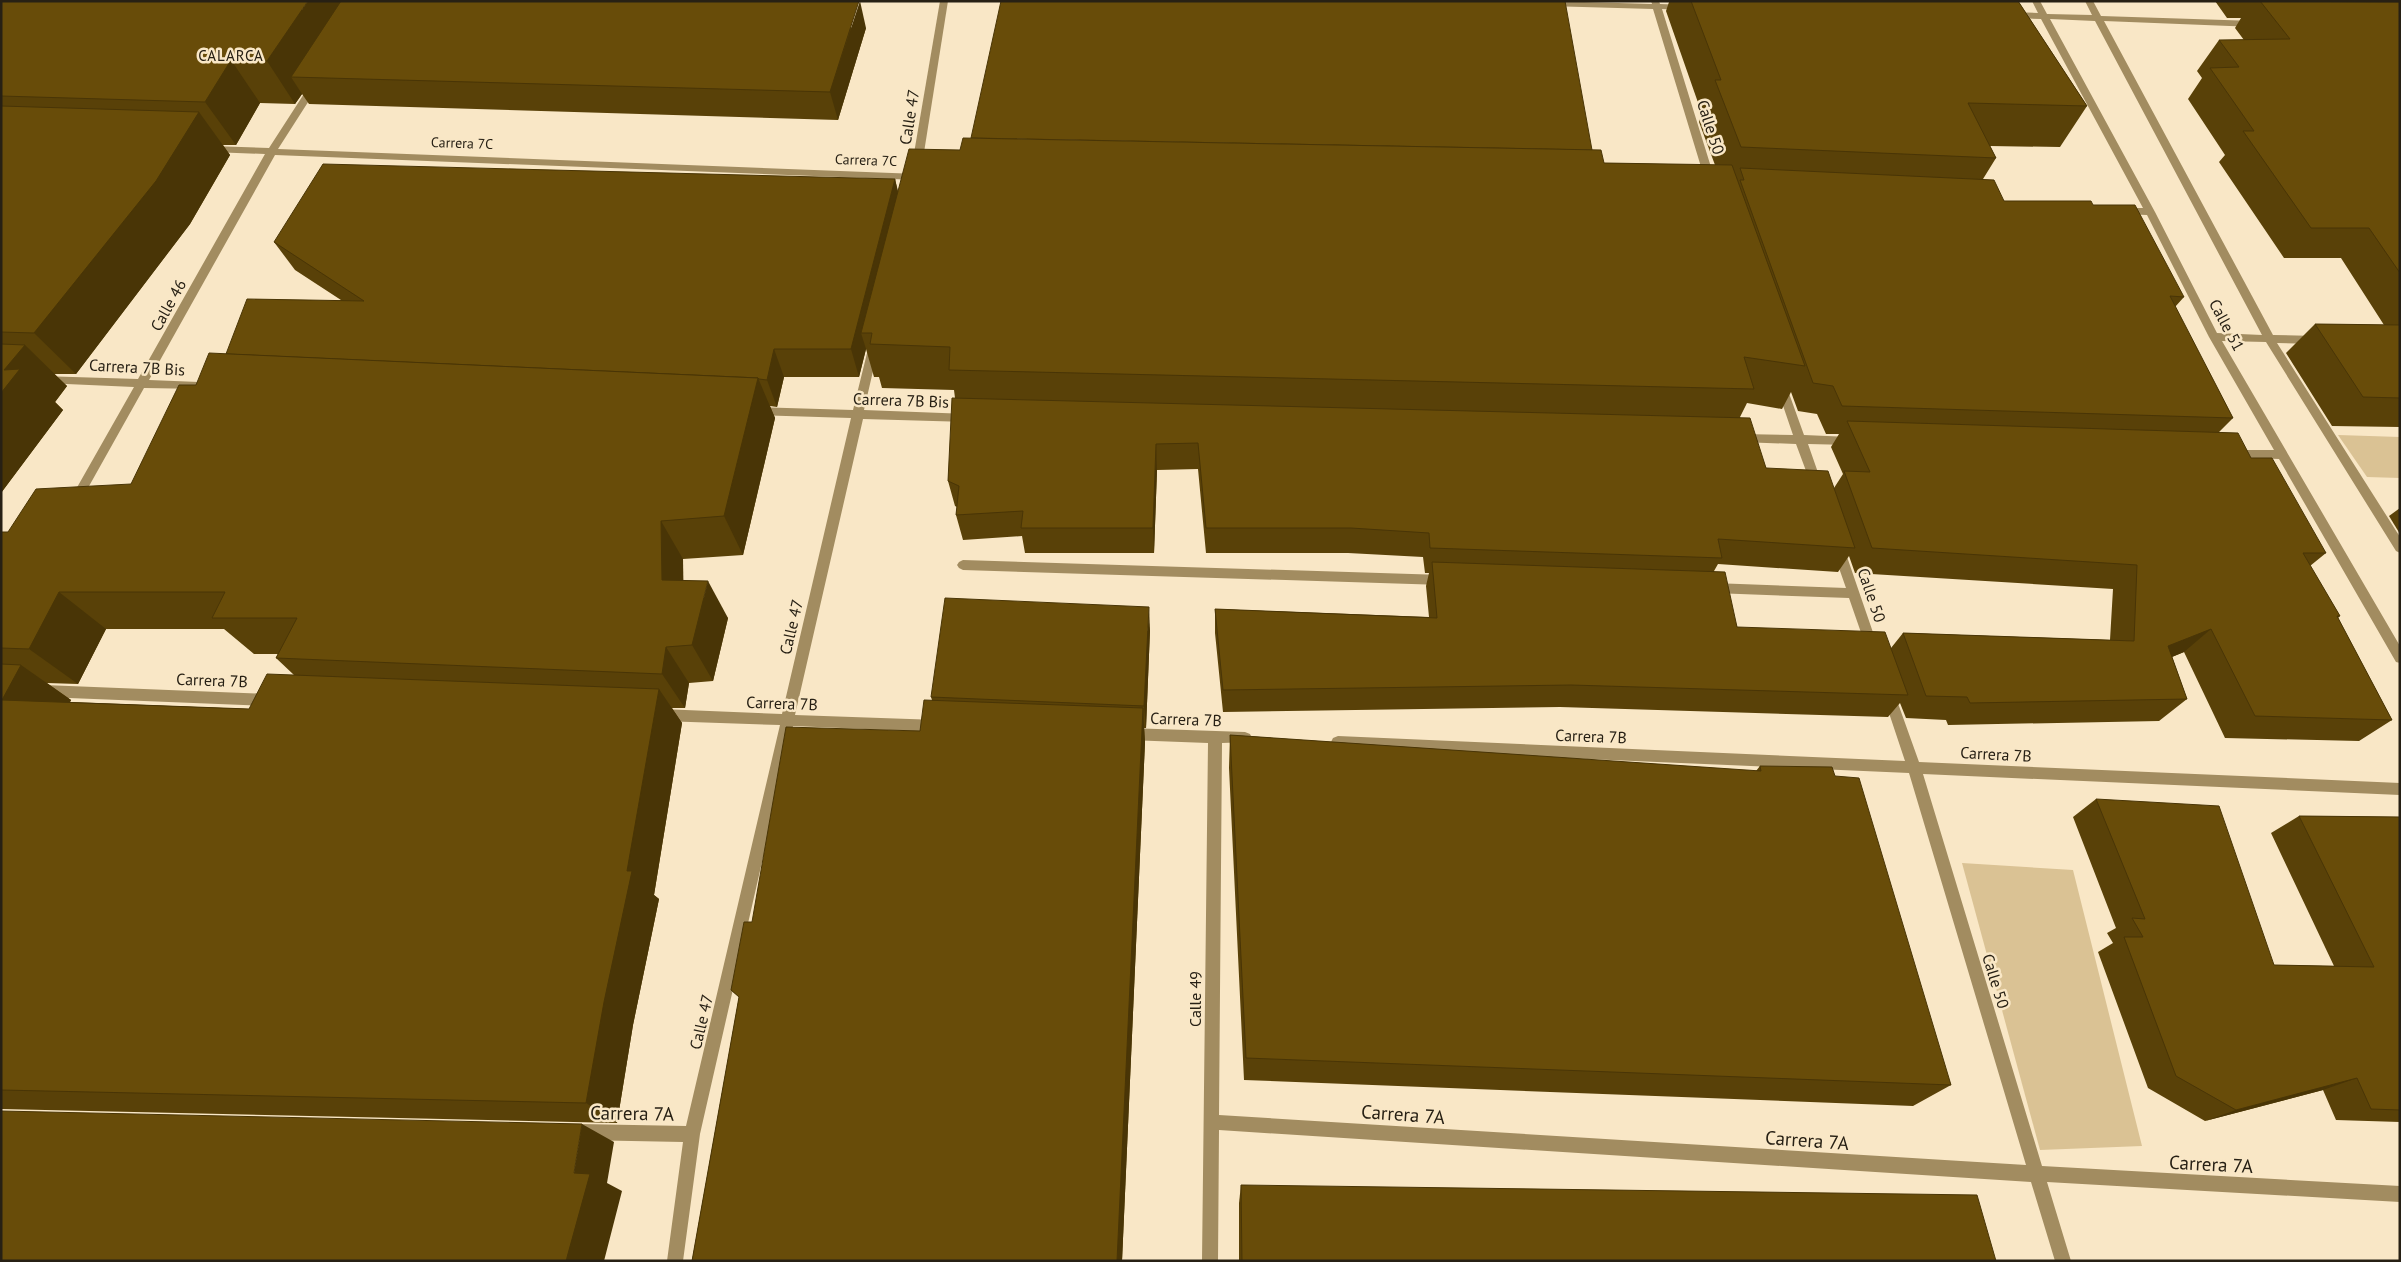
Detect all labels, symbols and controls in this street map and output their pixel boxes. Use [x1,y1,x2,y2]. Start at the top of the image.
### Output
district label: CALARCA [198,46,264,65]
street label: Calle 47 [895,88,923,146]
street label: Calle 50 [1693,97,1729,157]
street label: Carrera 7C [431,133,493,153]
street label: Carrera 7C [835,150,897,170]
street label: Calle 46 [146,276,190,334]
street label: Calle 51 [2205,296,2249,354]
street label: Carrera 7B Bis [88,354,186,380]
street label: Carrera 7B Bis [853,388,950,412]
street label: Calle 50 [1853,565,1891,625]
street label: Calle 47 [775,597,807,657]
street label: Carrera 7B [176,669,248,691]
street label: Carrera 7B [746,692,818,714]
street label: Carrera 7B [1150,708,1222,730]
street label: Carrera 7B [1555,725,1627,747]
street label: Carrera 7B [1960,742,2032,766]
street label: Calle 50 [1978,951,2014,1011]
street label: Calle 49 [1185,971,1205,1027]
street label: Calle 47 [685,992,717,1052]
street label: Carrera 7A [1360,1099,1446,1129]
street label: Carrera 7A [590,1100,674,1126]
street label: Carrera 7A [1764,1125,1850,1155]
street label: Carrera 7A [2168,1150,2254,1178]

